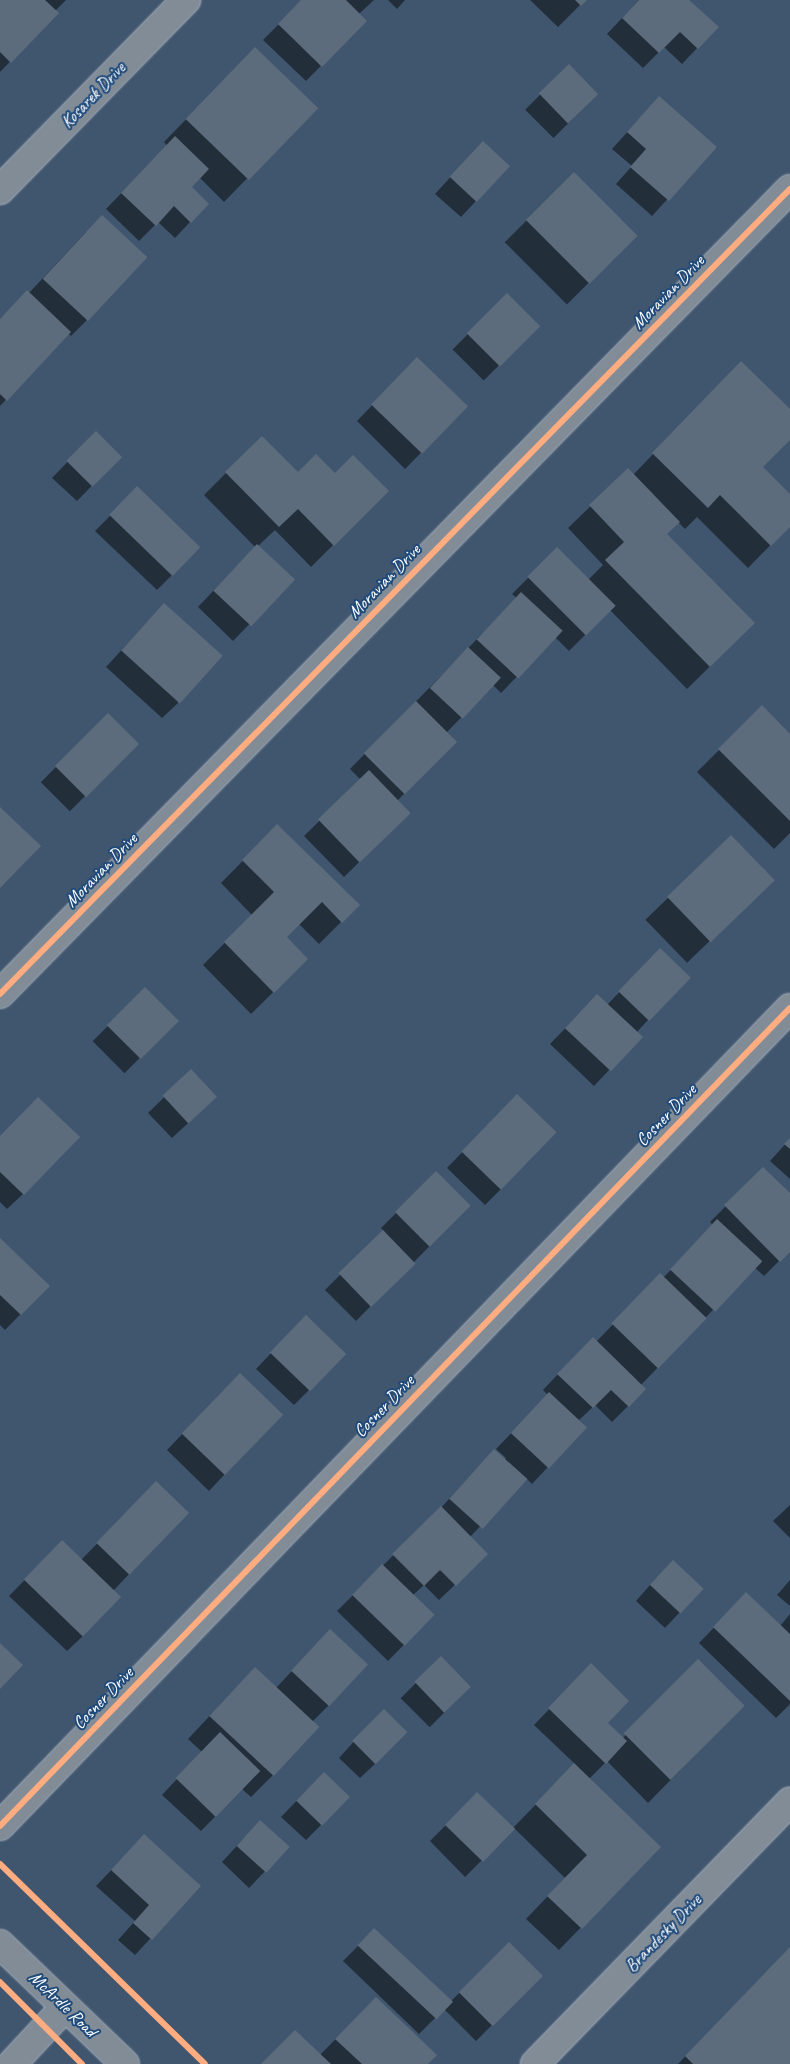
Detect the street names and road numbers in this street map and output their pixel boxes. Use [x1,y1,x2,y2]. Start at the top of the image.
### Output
street label: Kosarek Drive [56,58,130,132]
street label: Moravian Drive [627,250,709,334]
street label: Moravian Drive [343,539,425,623]
street label: Moravian Drive [60,828,142,912]
street label: Cosner Drive [631,1079,701,1151]
street label: Cosner Drive [349,1370,419,1442]
street label: Cosner Drive [68,1662,138,1734]
street label: Brandesky Drive [620,1889,706,1977]
street label: McArdle Road [25,1967,101,2041]

